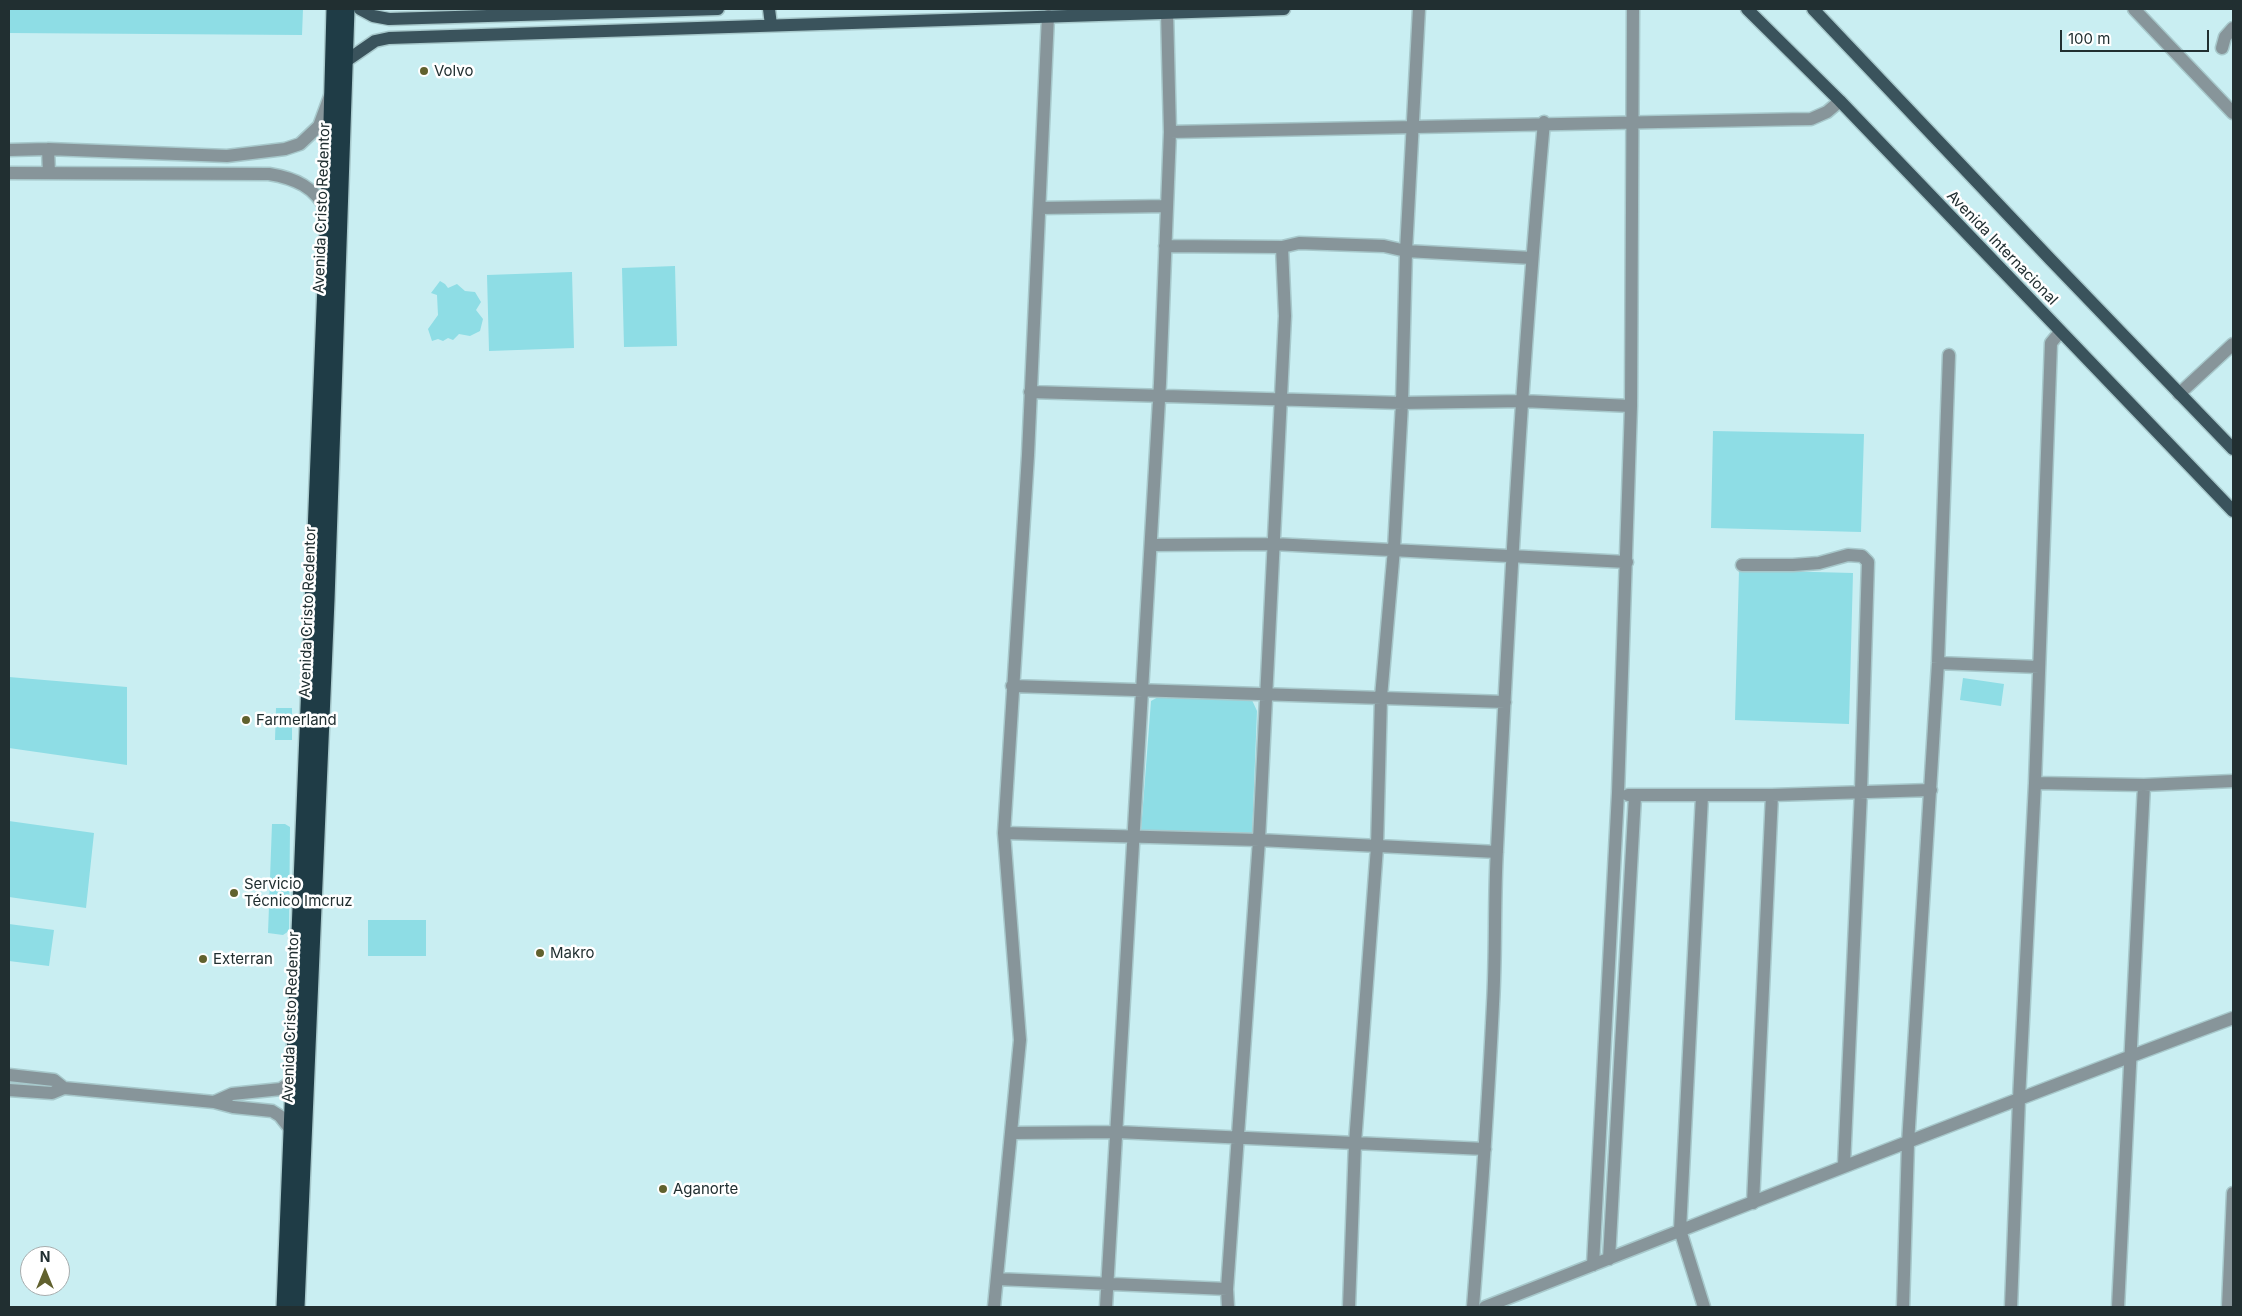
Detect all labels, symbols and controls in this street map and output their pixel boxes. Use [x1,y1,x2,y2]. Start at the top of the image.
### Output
scale bar [2062,20,2211,52]
text: 100 m [2068,29,2110,48]
place label: Volvo [434,62,473,80]
marker: Volvo [418,65,430,77]
street label: Avenida Cristo Redentor [310,122,334,294]
street label: Avenida Internacional [1943,187,2061,309]
street label: Avenida Cristo Redentor [296,526,320,698]
place label: Farmerland [256,711,337,729]
marker: Farmerland [240,714,252,726]
place label: Servicio Técnico Imcruz [244,875,353,910]
marker: Servicio Técnico Imcruz [228,887,240,899]
street label: Avenida Cristo Redentor [279,931,303,1103]
place label: Makro [550,944,595,962]
marker: Makro [534,947,546,959]
place label: Exterran [213,950,273,968]
marker: Exterran [197,953,209,965]
place label: Aganorte [673,1180,738,1198]
marker: Aganorte [657,1183,669,1195]
north arrow [20,1246,70,1296]
text: N [40,1248,50,1265]

